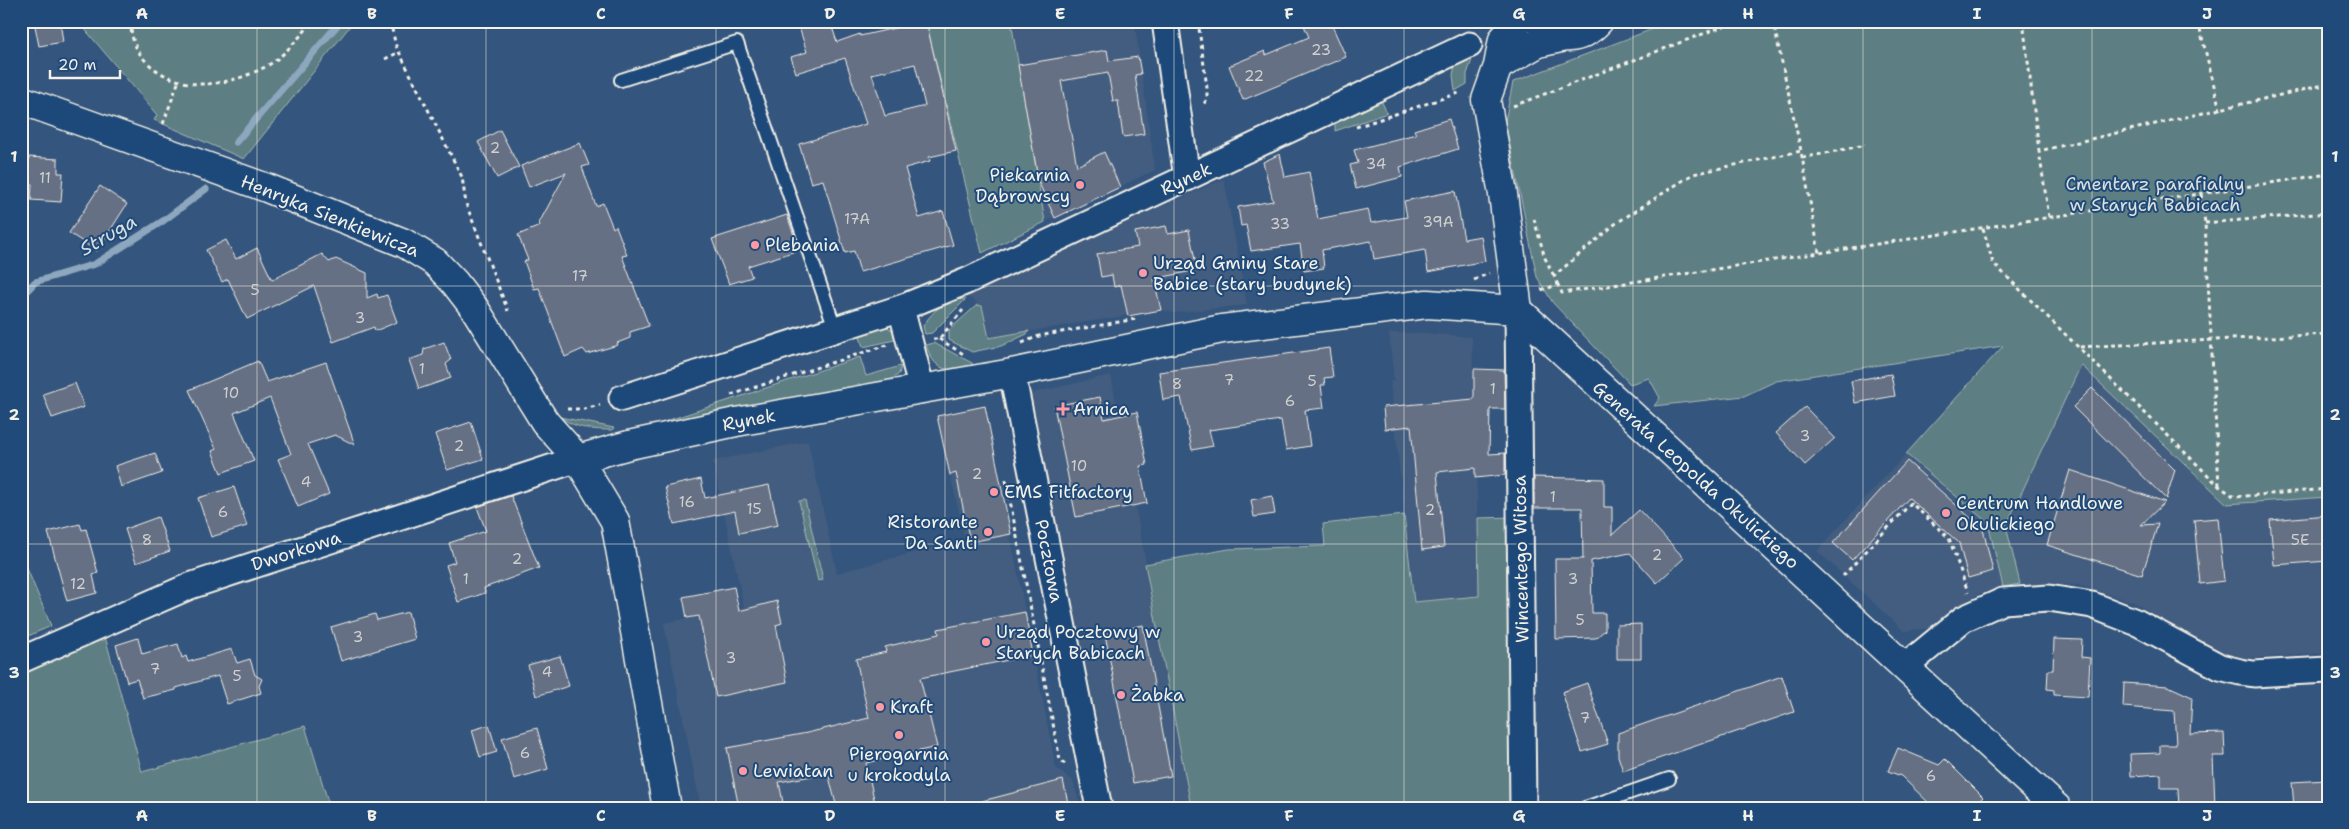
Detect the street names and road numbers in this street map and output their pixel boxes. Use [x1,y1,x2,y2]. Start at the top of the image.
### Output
street label: Rynek [1157,157,1215,201]
street label: Henryka Sienkiewicza [237,169,423,263]
street label: Generała Leopolda Okulickiego [1588,376,1804,574]
street label: Rynek [720,403,778,437]
street label: Wincentego Witosa [1508,475,1534,643]
street label: Pocztowa [1029,517,1069,605]
street label: Dworkowa [248,525,344,577]

